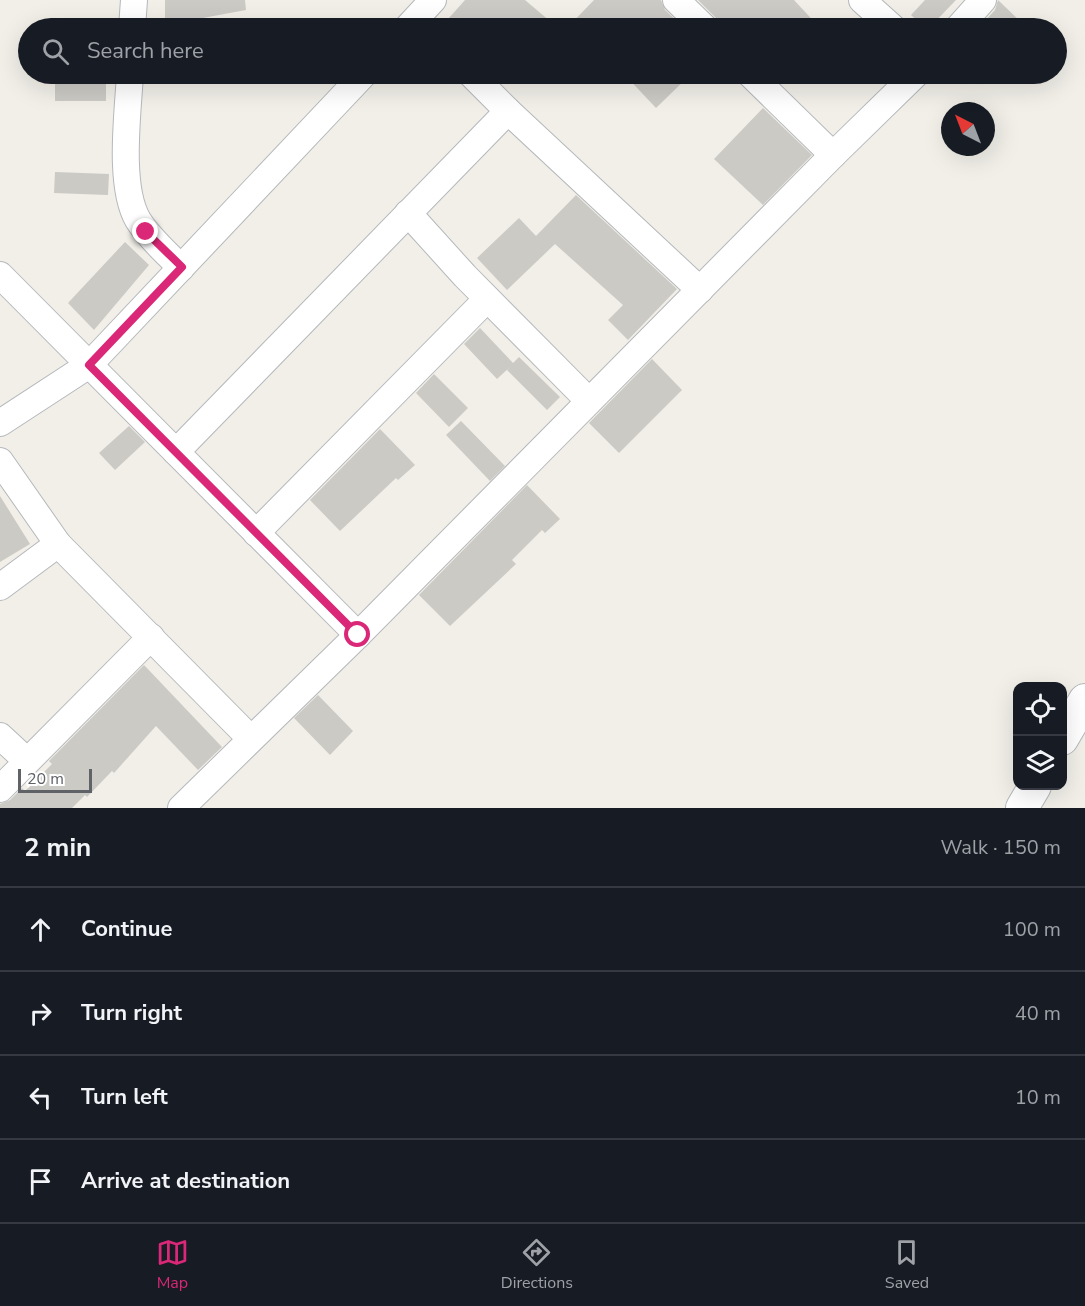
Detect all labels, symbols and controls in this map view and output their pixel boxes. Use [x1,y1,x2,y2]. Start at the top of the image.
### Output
search box [18,18,1067,84]
icon: search [39,35,72,68]
text: Search here [87,36,204,66]
north arrow [941,102,995,156]
route end [132,218,158,244]
route start [344,621,370,647]
map controls [1013,682,1067,790]
button: locate [1013,682,1067,736]
button: layers [1013,736,1067,790]
scale bar [18,766,92,794]
text: 20 m [27,768,64,790]
text: 2 min [24,830,91,865]
text: Walk · 150 m [941,834,1061,861]
icon: ahead [24,913,57,946]
text: Continue [81,914,172,944]
text: 100 m [1003,916,1061,943]
icon: right [24,997,57,1030]
text: Turn right [81,998,182,1028]
text: 40 m [1015,1000,1061,1027]
icon: left [24,1081,57,1114]
text: Turn left [81,1082,168,1112]
text: 10 m [1015,1084,1061,1111]
icon: arrive [24,1165,57,1198]
text: Arrive at destination [81,1166,290,1196]
tab: Map [156,1236,189,1294]
tab: Directions [501,1236,573,1294]
tab: Saved [885,1236,929,1294]

